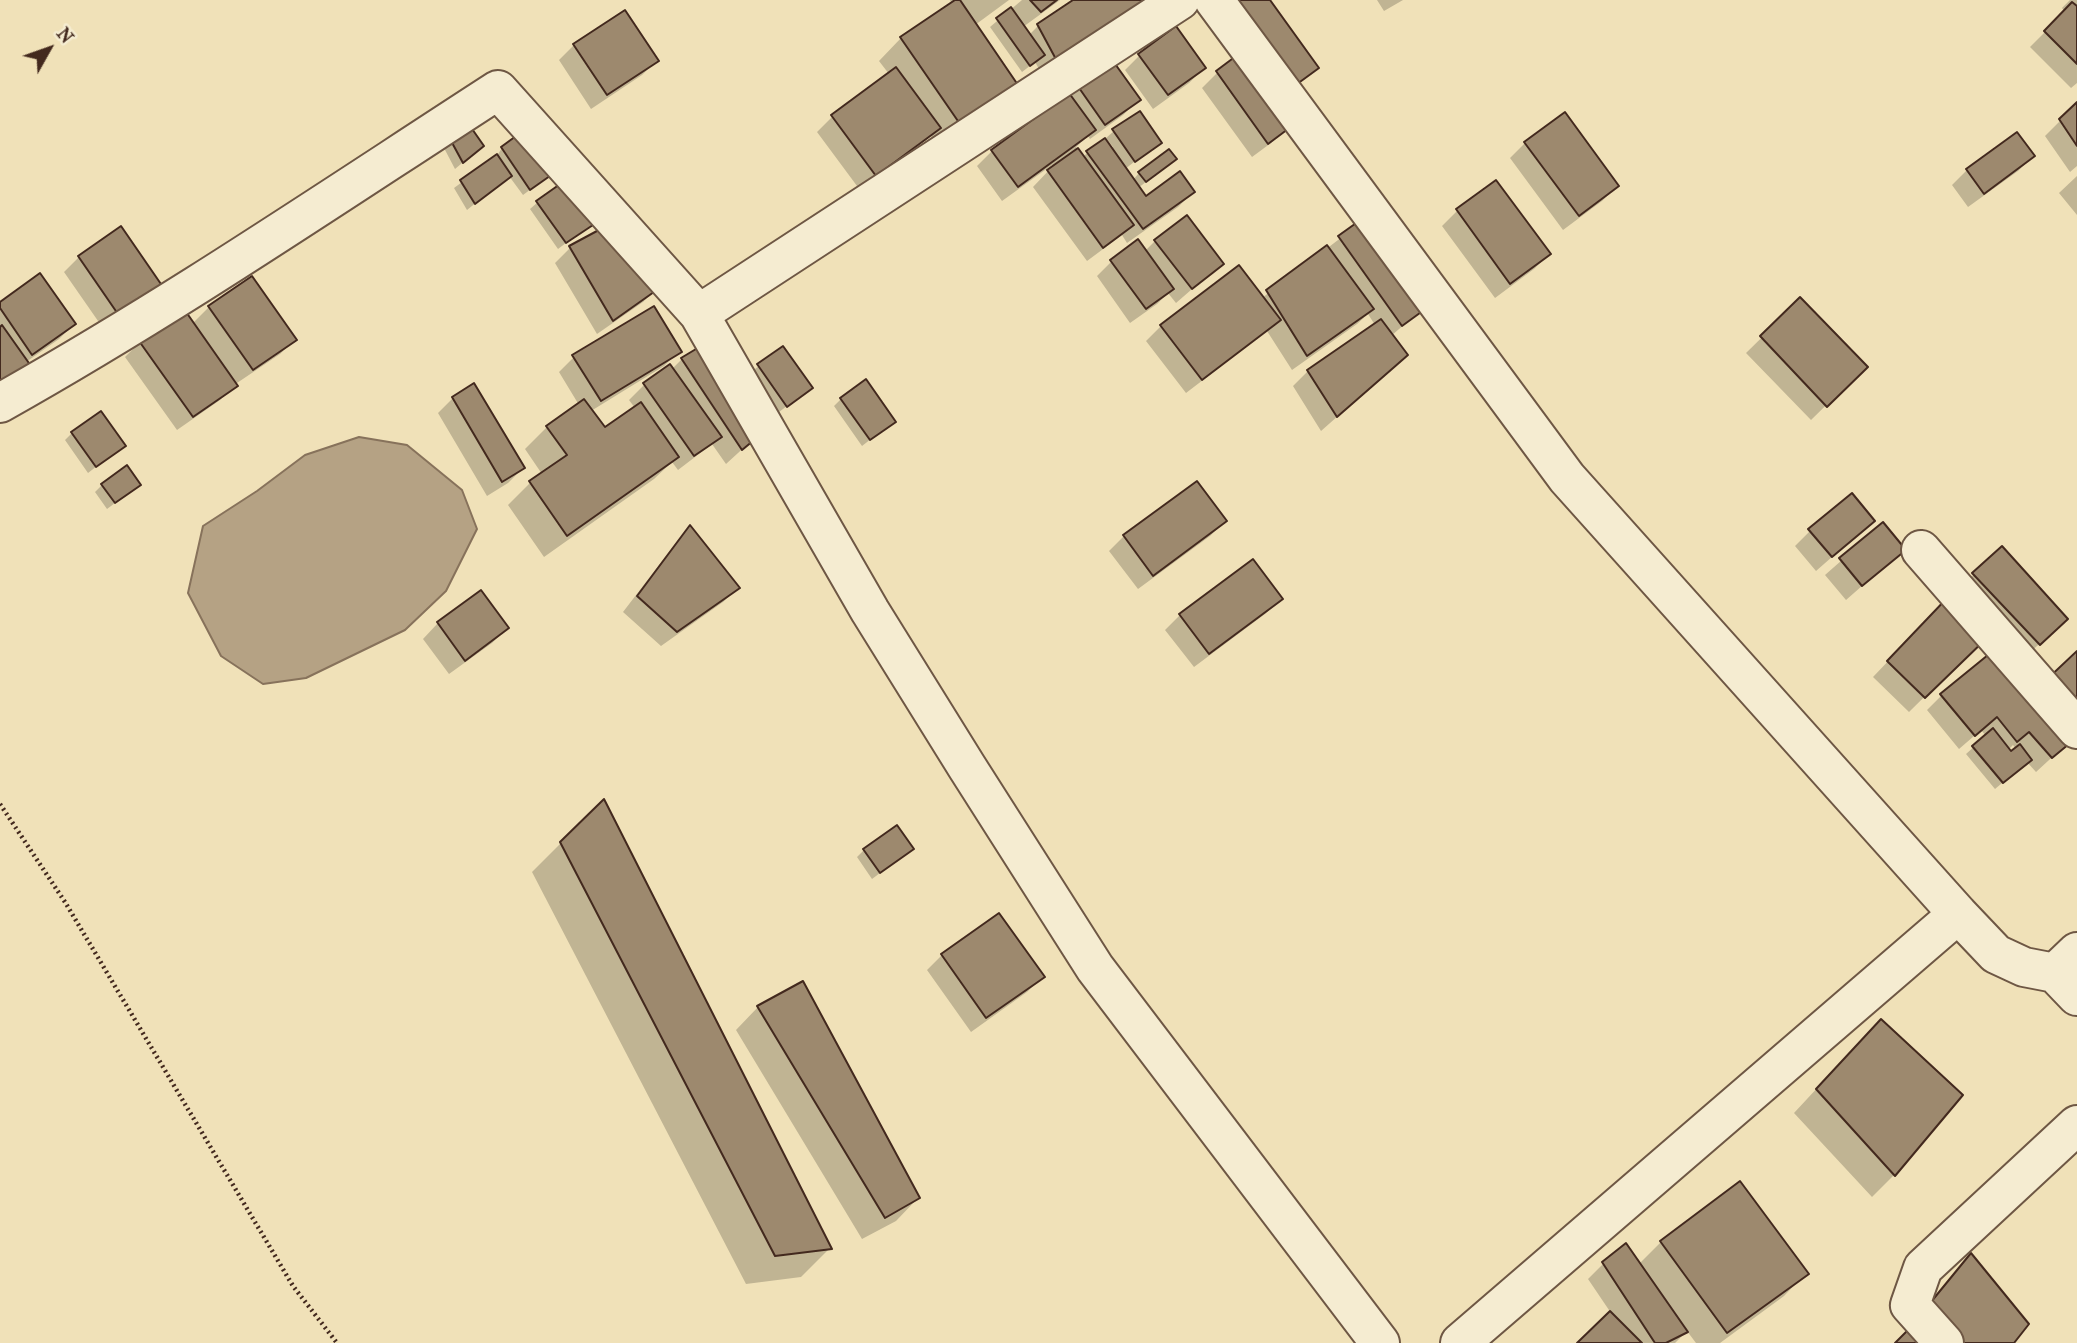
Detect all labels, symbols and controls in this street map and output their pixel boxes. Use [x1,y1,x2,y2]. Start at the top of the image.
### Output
north arrow [14,14,84,84]
text: N [52,23,78,48]

